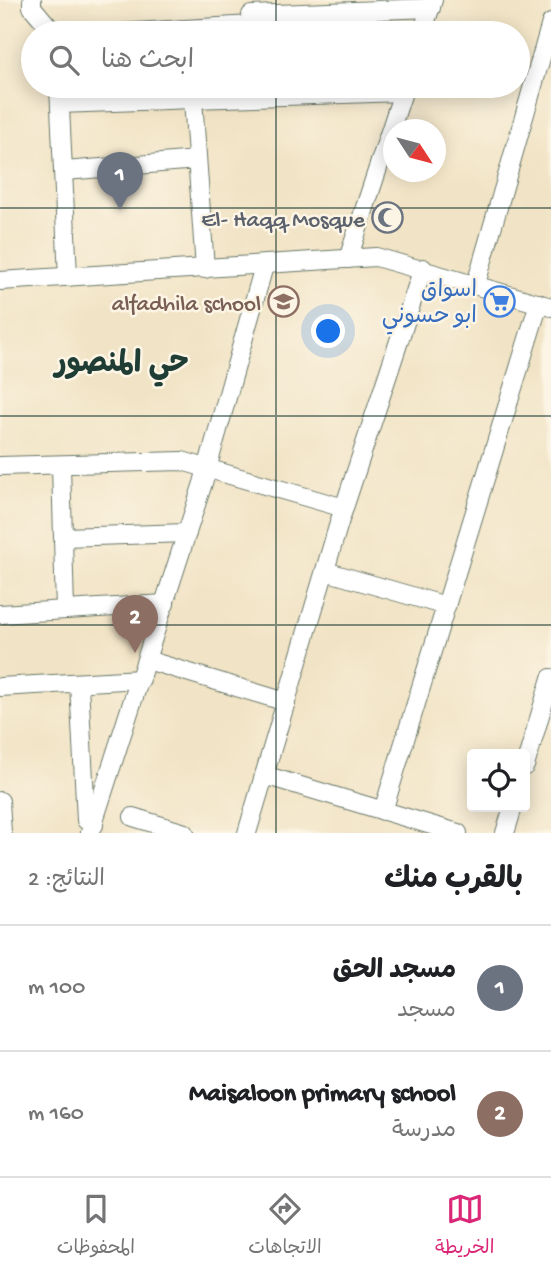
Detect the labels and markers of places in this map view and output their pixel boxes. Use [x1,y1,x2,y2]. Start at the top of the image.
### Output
pin: 1 [97,152,143,210]
mosque icon: El- Haqq Mosque [371,201,405,235]
place label: El- Haqq Mosque [201,208,366,235]
place label: اسواق ابو حسوني [382,278,477,335]
supermarket icon: اسواق ابو حسوني [483,284,517,318]
school or university icon: alfadhila school [267,285,301,319]
place label: alfadhila school [112,292,261,319]
pin: 2 [112,595,158,653]

